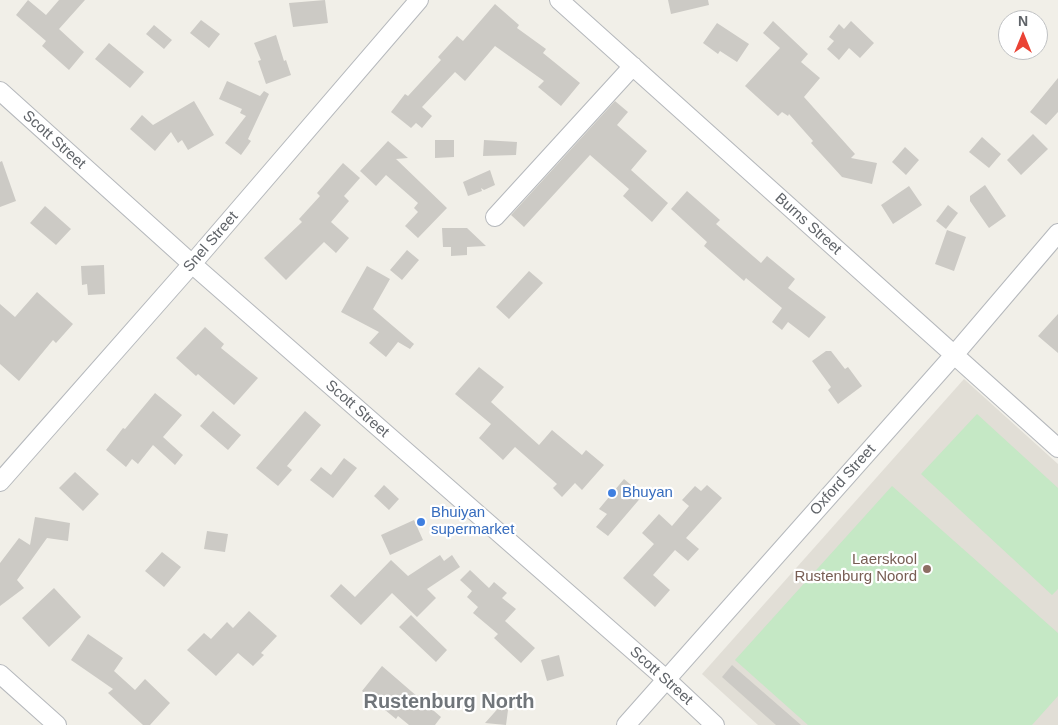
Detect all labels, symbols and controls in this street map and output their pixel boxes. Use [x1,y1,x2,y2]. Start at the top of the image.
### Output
north arrow [998,10,1048,60]
text: N [1018,13,1028,29]
street label: Scott Street [19,107,89,173]
street label: Burns Street [771,189,845,259]
street label: Snel Street [180,208,242,276]
street label: Scott Street [322,377,392,441]
street label: Oxford Street [806,441,880,519]
place label: Bhuyan [622,484,673,502]
marker: Bhuyan [606,487,618,499]
place label: Bhuiyan supermarket [431,504,514,539]
marker: Bhuiyan supermarket [415,516,427,528]
place label: Laerskool Rustenburg Noord [794,551,917,586]
marker: Laerskool Rustenburg Noord [921,563,933,575]
street label: Scott Street [626,643,696,709]
district label: Rustenburg North [363,690,535,714]

